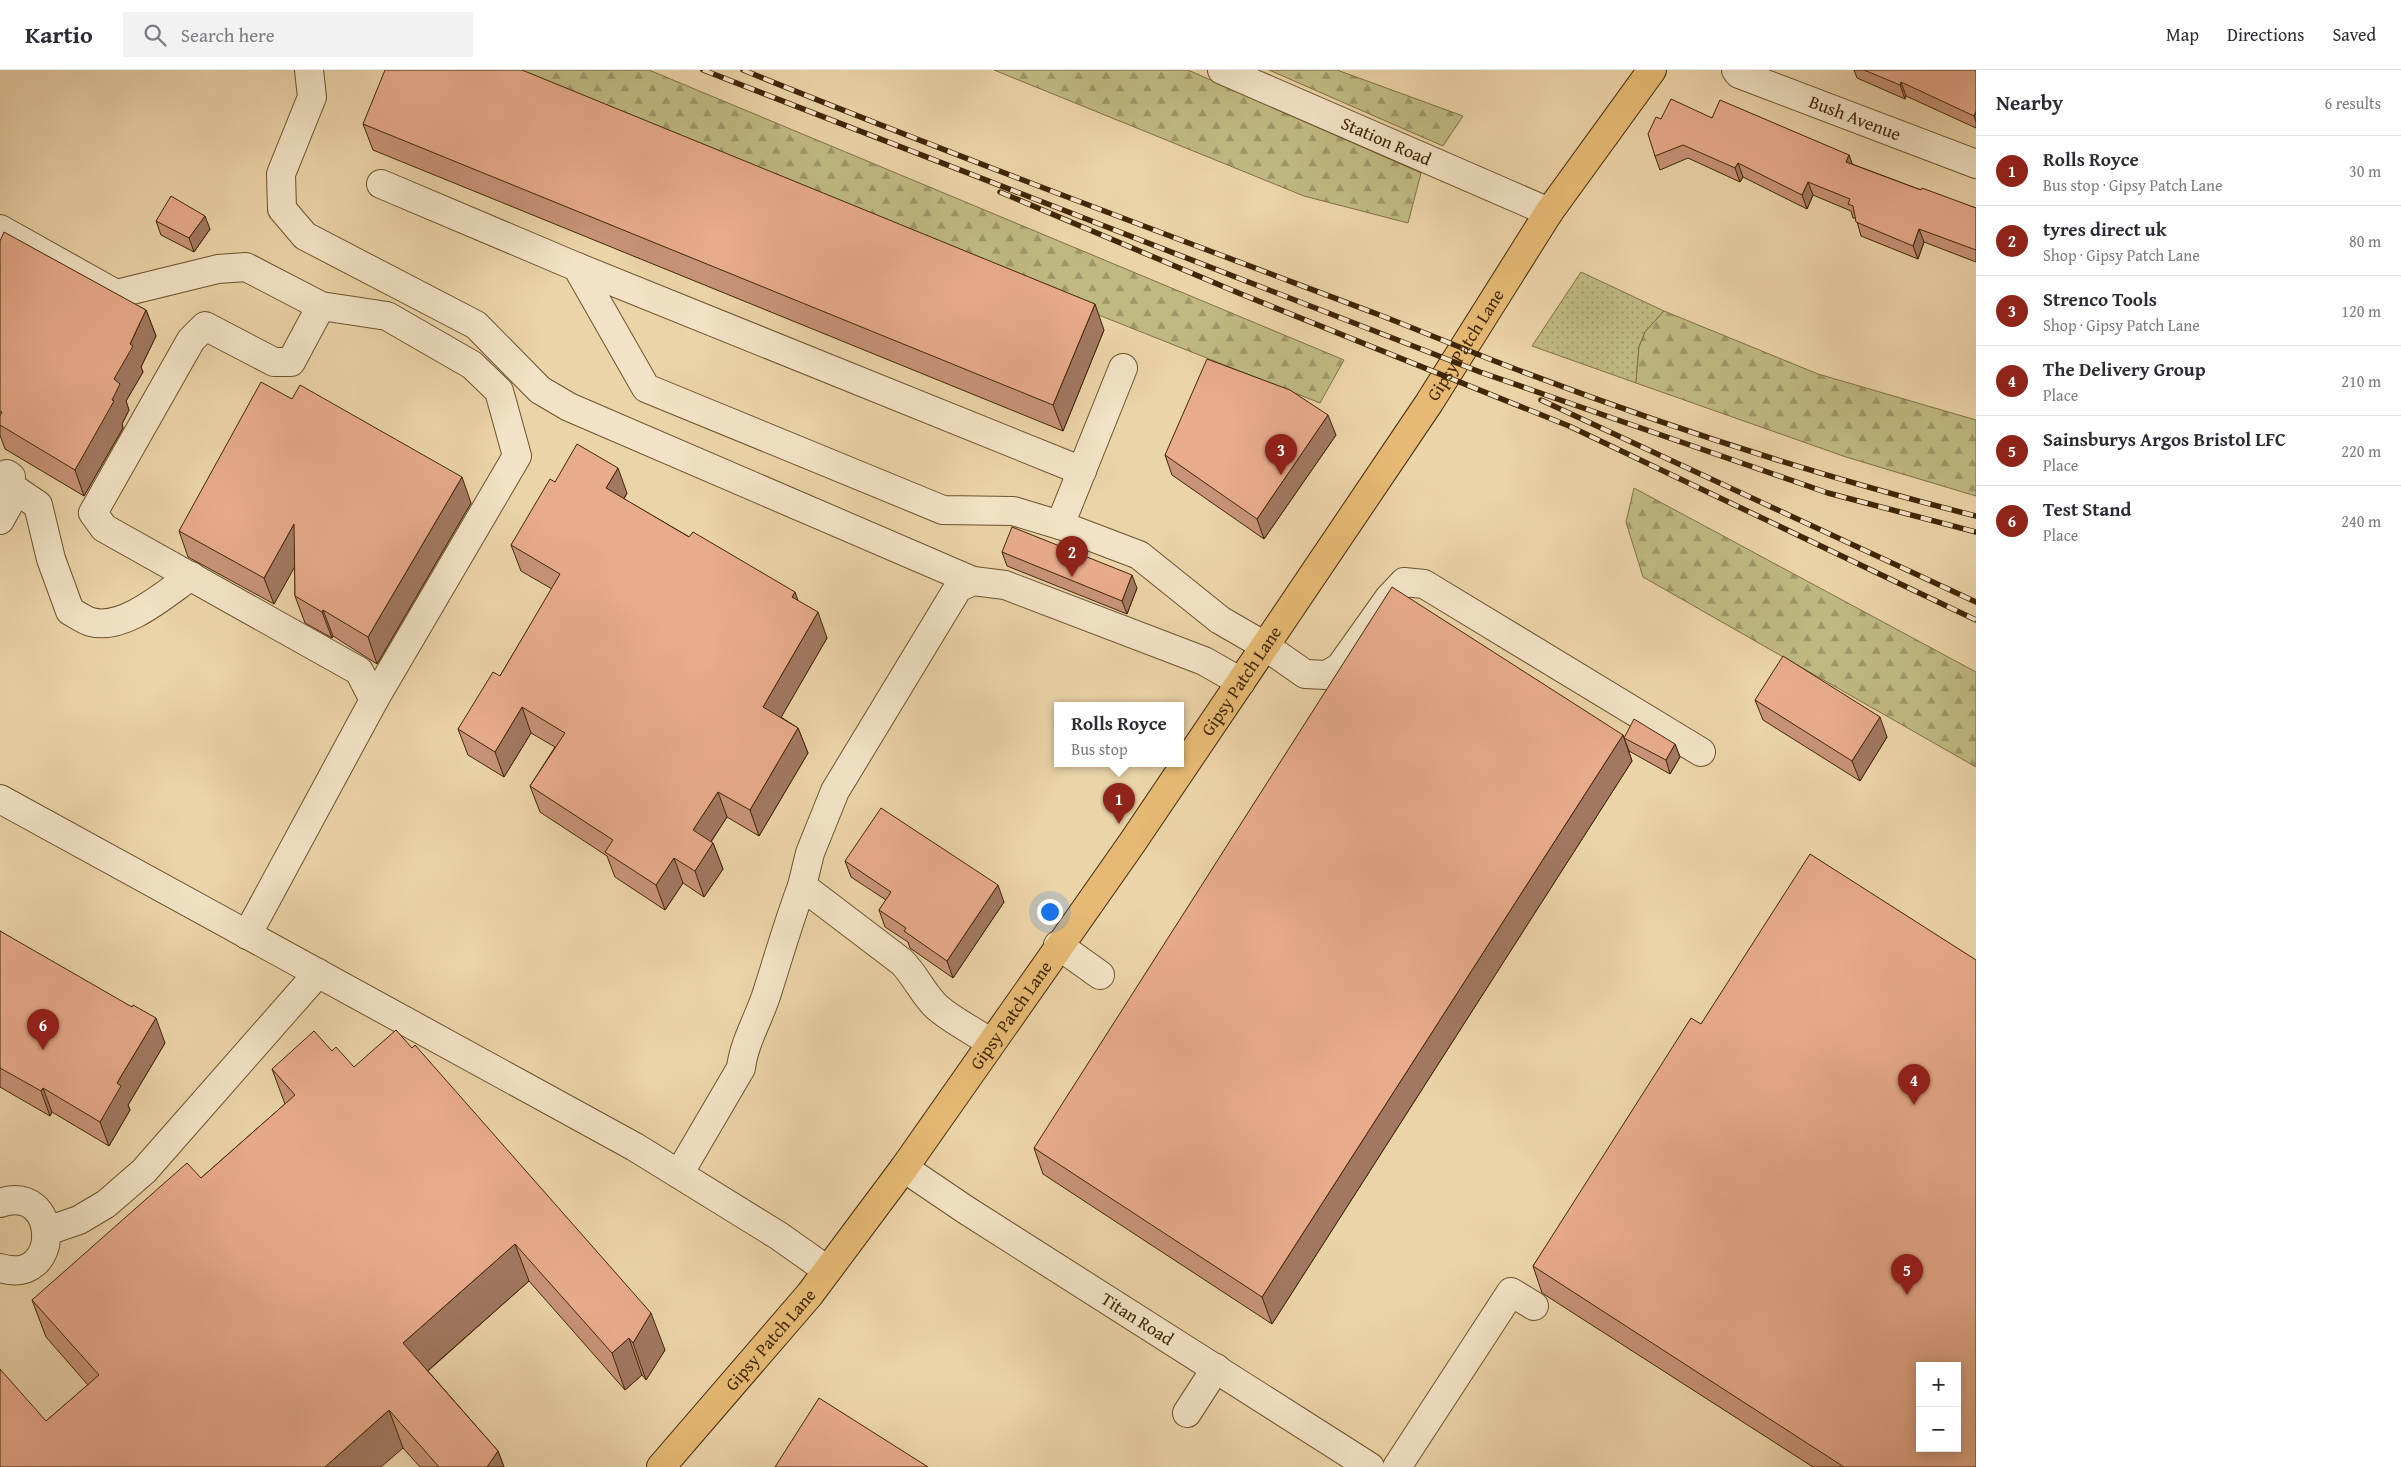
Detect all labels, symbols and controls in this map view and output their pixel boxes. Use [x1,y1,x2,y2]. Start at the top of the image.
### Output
search box [123,12,473,57]
text: Kartio [25,17,93,52]
icon: search [141,21,169,49]
text: Search here [181,21,275,49]
text: Map [2166,21,2199,48]
text: Directions [2227,21,2304,48]
text: Saved [2332,21,2376,48]
text: Nearby [1996,87,2063,118]
street label: Bush Avenue [1805,88,1905,147]
text: 6 results [2324,91,2381,115]
street label: Station Road [1337,109,1436,173]
text: Rolls Royce [2043,145,2139,173]
text: 1 [2008,159,2016,183]
text: 30 m [2349,159,2381,183]
text: Bus stop · Gipsy Patch Lane [2043,173,2223,197]
text: tyres direct uk [2043,215,2166,243]
text: 2 [2008,229,2016,253]
text: 80 m [2349,229,2381,253]
text: Shop · Gipsy Patch Lane [2043,243,2200,267]
street label: Gipsy Patch Lane [1420,283,1510,406]
text: Strenco Tools [2043,285,2157,313]
text: 3 [2008,299,2016,323]
text: 120 m [2341,299,2381,323]
text: Shop · Gipsy Patch Lane [2043,313,2200,337]
text: The Delivery Group [2043,355,2206,383]
text: 4 [2008,369,2016,393]
text: 210 m [2341,369,2381,393]
text: Place [2043,383,2078,407]
text: Sainsburys Argos Bristol LFC [2043,425,2286,453]
pin: 3 [1265,434,1297,475]
text: 5 [2008,439,2016,463]
text: 220 m [2341,439,2381,463]
text: Place [2043,453,2078,477]
text: Test Stand [2043,495,2131,523]
text: 6 [2008,509,2016,533]
text: 240 m [2341,509,2381,533]
text: Place [2043,523,2078,547]
pin: 2 [1056,536,1088,577]
street label: Gipsy Patch Lane [1194,620,1288,741]
popup [1054,702,1184,767]
text: Rolls Royce [1071,709,1167,737]
text: Bus stop [1071,737,1128,761]
pin: 1 [1103,783,1135,824]
your location [1037,899,1063,925]
street label: Gipsy Patch Lane [963,955,1058,1075]
pin: 6 [27,1009,59,1050]
pin: 4 [1898,1064,1930,1105]
pin: 5 [1891,1254,1923,1295]
street label: Gipsy Patch Lane [718,1282,822,1397]
street label: Titan Road [1096,1285,1180,1352]
map controls [1916,1362,1961,1452]
button: + [1916,1362,1961,1407]
button: − [1916,1407,1961,1452]

